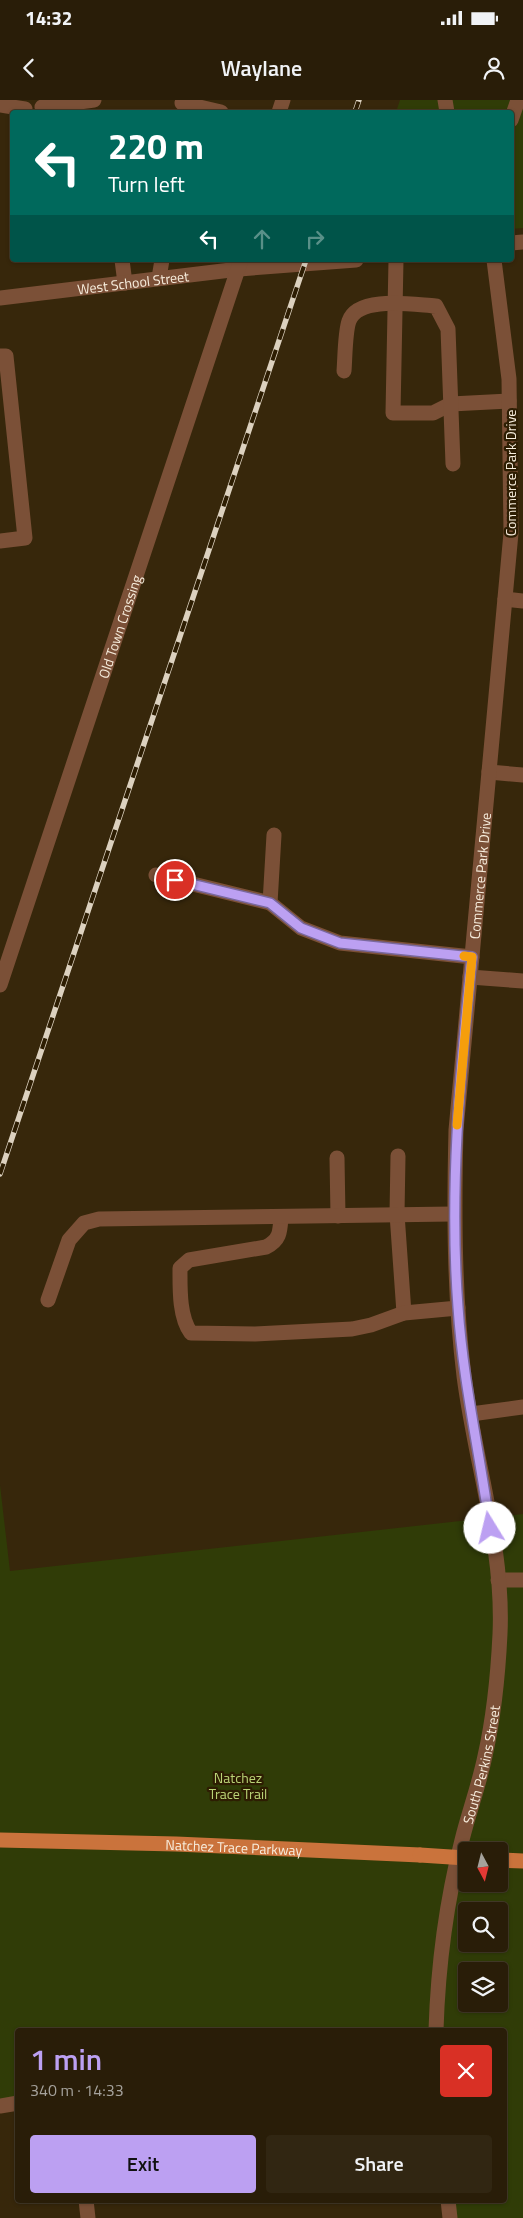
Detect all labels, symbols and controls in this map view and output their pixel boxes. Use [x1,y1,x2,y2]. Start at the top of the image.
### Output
text: 14:32 [25,3,72,32]
text: Waylane [221,51,302,85]
icon: back [15,54,43,82]
icon: person [480,54,508,82]
text: 220 m [108,119,204,173]
icon: left [25,130,90,195]
text: Turn left [108,167,185,201]
icon: left [195,225,223,253]
icon: ahead [248,225,276,253]
icon: right [301,225,329,253]
street label: West School Street [76,265,190,299]
street label: Commerce Park Drive [500,410,521,536]
street label: Old Town Crossing [92,572,146,681]
street label: Commerce Park Drive [463,812,496,940]
pin [154,859,196,901]
icon: arrive [161,866,189,894]
position arrow [463,1501,515,1553]
street label: South Perkins Street [456,1704,504,1826]
park label: Natchez Trace Trail [209,1767,267,1804]
street label: Natchez Trace Parkway [165,1833,303,1860]
north arrow [458,1842,508,1892]
map controls [458,1842,508,2012]
button: search [458,1902,508,1952]
button: layers [458,1962,508,2012]
text: 1 min [30,2036,102,2082]
button: close [440,2045,492,2097]
text: 340 m · 14:33 [30,2078,124,2102]
button: Exit [30,2135,256,2193]
button: Share [266,2135,492,2193]

